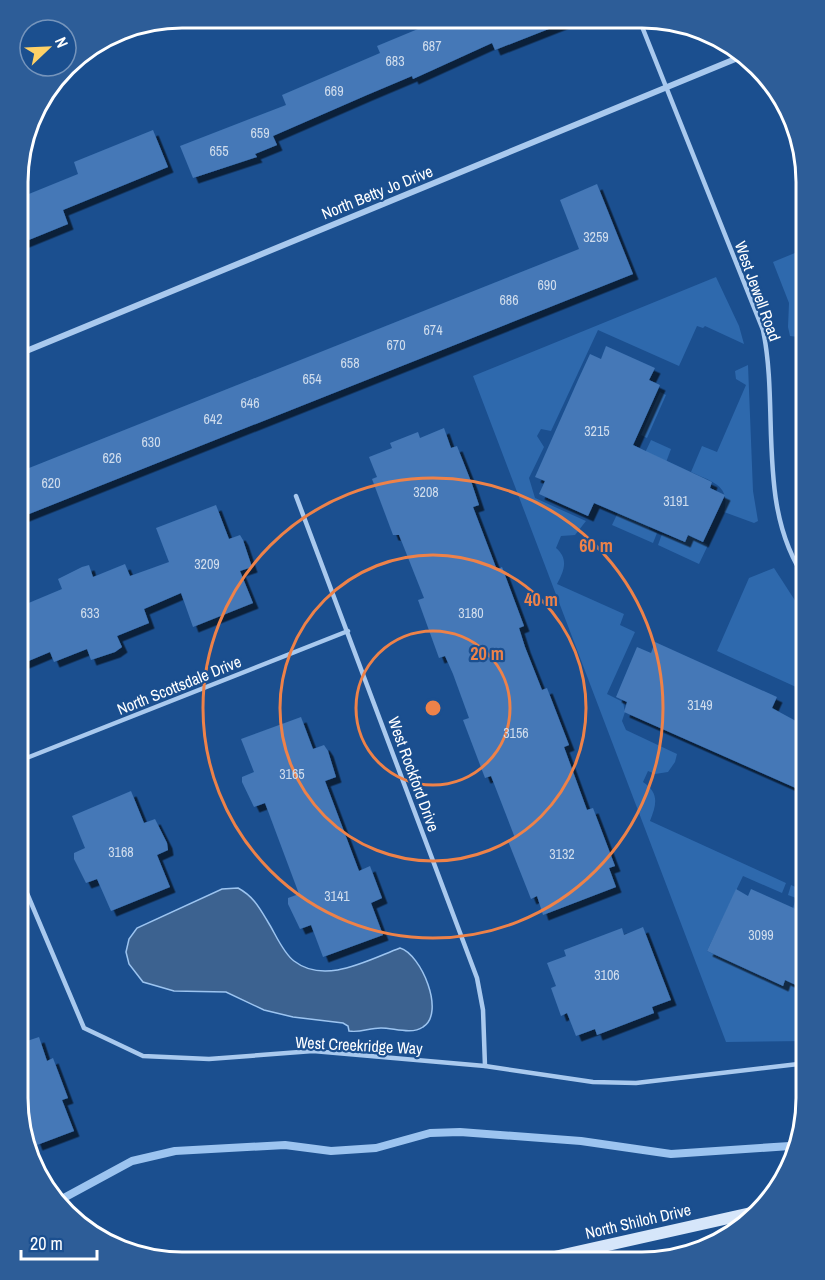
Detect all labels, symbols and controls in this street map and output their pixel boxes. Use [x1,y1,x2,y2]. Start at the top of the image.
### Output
north arrow [18,18,78,78]
text: N [50,33,74,51]
house number: 687 [422,37,442,55]
house number: 683 [385,52,405,70]
house number: 669 [324,82,344,100]
house number: 659 [250,124,270,142]
house number: 655 [209,142,229,160]
street label: North Betty Jo Drive [318,160,436,224]
house number: 3259 [583,228,609,246]
street label: West Jewell Road [730,238,786,344]
house number: 690 [537,276,557,294]
house number: 686 [499,291,519,309]
house number: 674 [423,321,443,339]
house number: 670 [386,336,406,354]
house number: 658 [340,354,360,372]
house number: 654 [302,370,322,388]
house number: 646 [240,394,260,412]
house number: 642 [203,410,223,428]
house number: 3215 [584,422,610,440]
house number: 630 [141,433,161,451]
house number: 626 [102,449,122,467]
house number: 620 [41,474,61,492]
house number: 3208 [413,483,439,501]
house number: 3191 [663,492,689,510]
text: 60 m [579,533,613,558]
house number: 3209 [194,555,220,573]
text: 40 m [524,587,558,612]
house number: 633 [80,604,100,622]
house number: 3180 [458,604,484,622]
text: 20 m [470,641,504,666]
street label: North Scottsdale Drive [114,650,244,720]
house number: 3149 [687,696,713,714]
centre of rings [423,698,443,718]
street label: West Rockford Drive [383,713,445,835]
house number: 3156 [503,724,529,742]
house number: 3165 [279,765,305,783]
house number: 3168 [108,843,134,861]
house number: 3132 [549,845,575,863]
house number: 3141 [324,887,350,905]
house number: 3099 [748,926,774,944]
house number: 3106 [594,966,620,984]
street label: West Creekridge Way [295,1031,424,1059]
street label: North Shiloh Drive [583,1198,693,1244]
scale bar [21,1223,98,1261]
text: 20 m [30,1231,63,1256]

